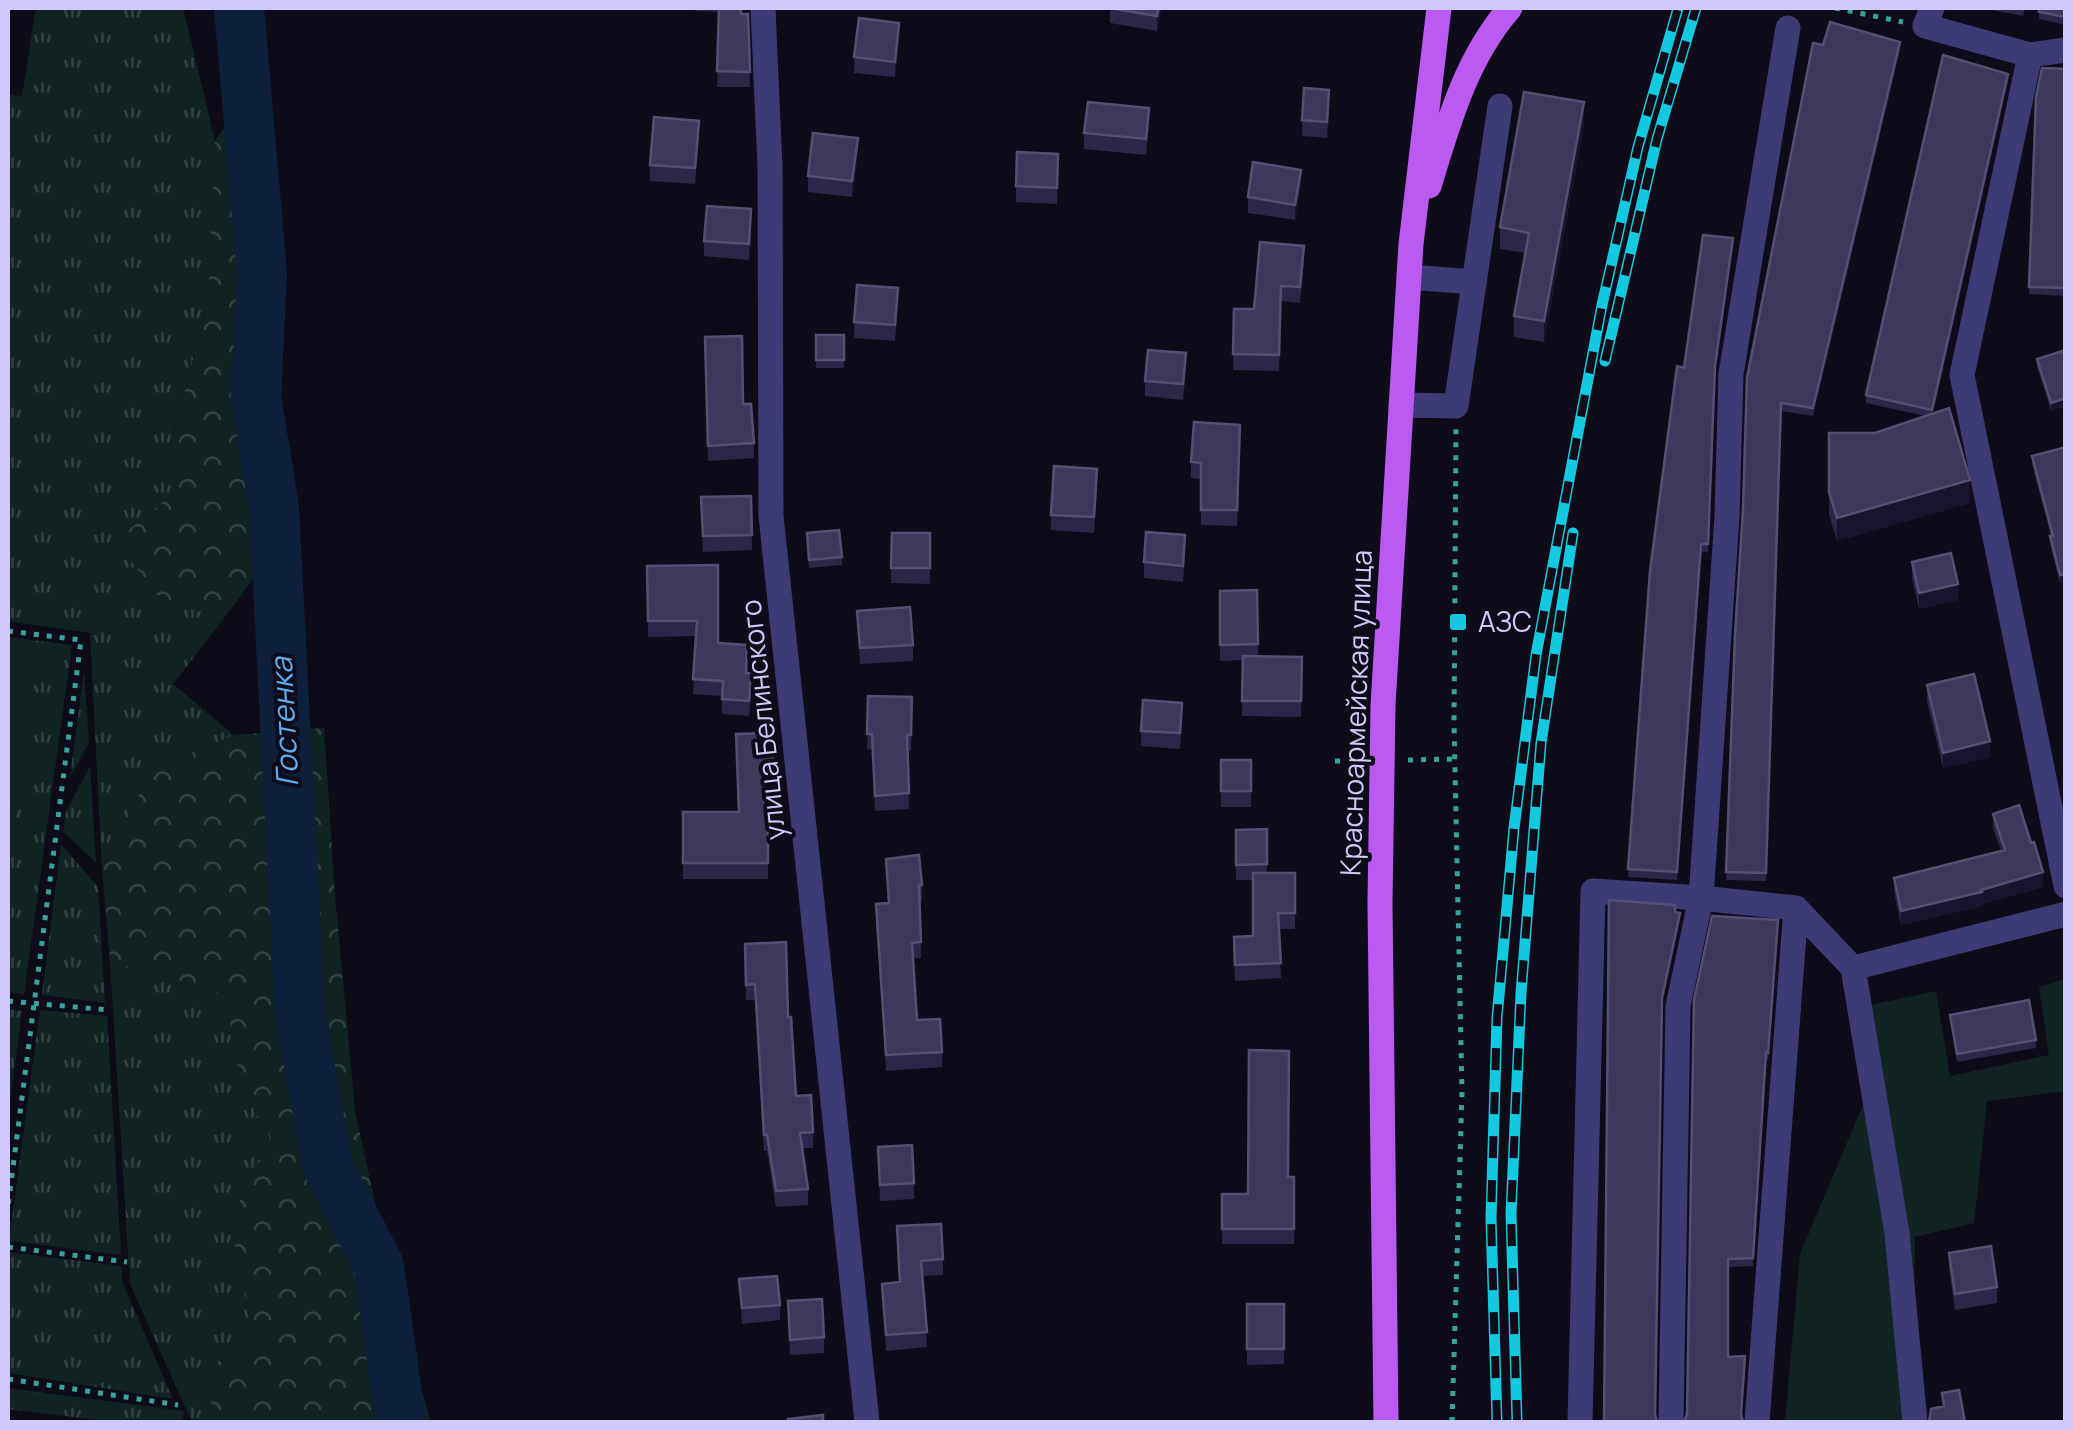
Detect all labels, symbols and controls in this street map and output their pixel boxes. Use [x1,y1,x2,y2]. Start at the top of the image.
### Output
street label: Красноармейская улица [1330,549,1380,877]
street label: улица Белинского [730,598,794,842]
place label: АЗС [1478,602,1532,640]
marker: АЗС [1447,611,1469,633]
water label: Гостенка [260,655,307,788]

